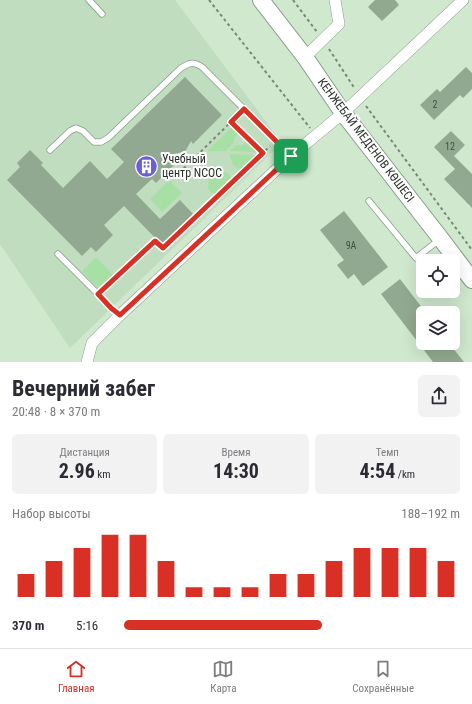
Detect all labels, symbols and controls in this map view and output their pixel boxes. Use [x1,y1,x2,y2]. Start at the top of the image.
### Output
street label: КЕНЖЕБАЙ МЕДЕНОВ КӨШЕСІ [315,75,418,205]
house number: 2 [433,99,438,110]
pin [274,139,308,173]
house number: 12 [445,141,455,152]
icon: arrive [280,145,302,167]
place label: Учебный центр NCOC [162,152,222,180]
building icon: Учебный центр NCOC [134,153,160,179]
house number: 9А [346,240,357,251]
map controls [416,254,460,350]
button: locate [416,254,460,298]
button: layers [416,306,460,350]
button: share [418,375,460,417]
text: Вечерний забег [12,376,155,401]
text: 20:48 · 8 × 370 m [12,404,100,419]
text: Дистанция [60,446,110,459]
text: Время [221,446,250,459]
text: Темп [376,446,399,459]
text: 2.96 [59,459,95,483]
text: 14:30 [213,459,259,483]
text: 4:54 [359,459,395,483]
text: km [95,468,111,481]
text: /km [395,468,415,481]
text: Набор высоты [12,506,91,521]
text: 188–192 m [401,506,460,521]
text: 370 m [12,618,44,633]
text: 5:16 [76,618,98,633]
tab: Главная [58,658,95,695]
tab: Карта [210,658,237,695]
tab: Сохранённые [352,658,414,695]

